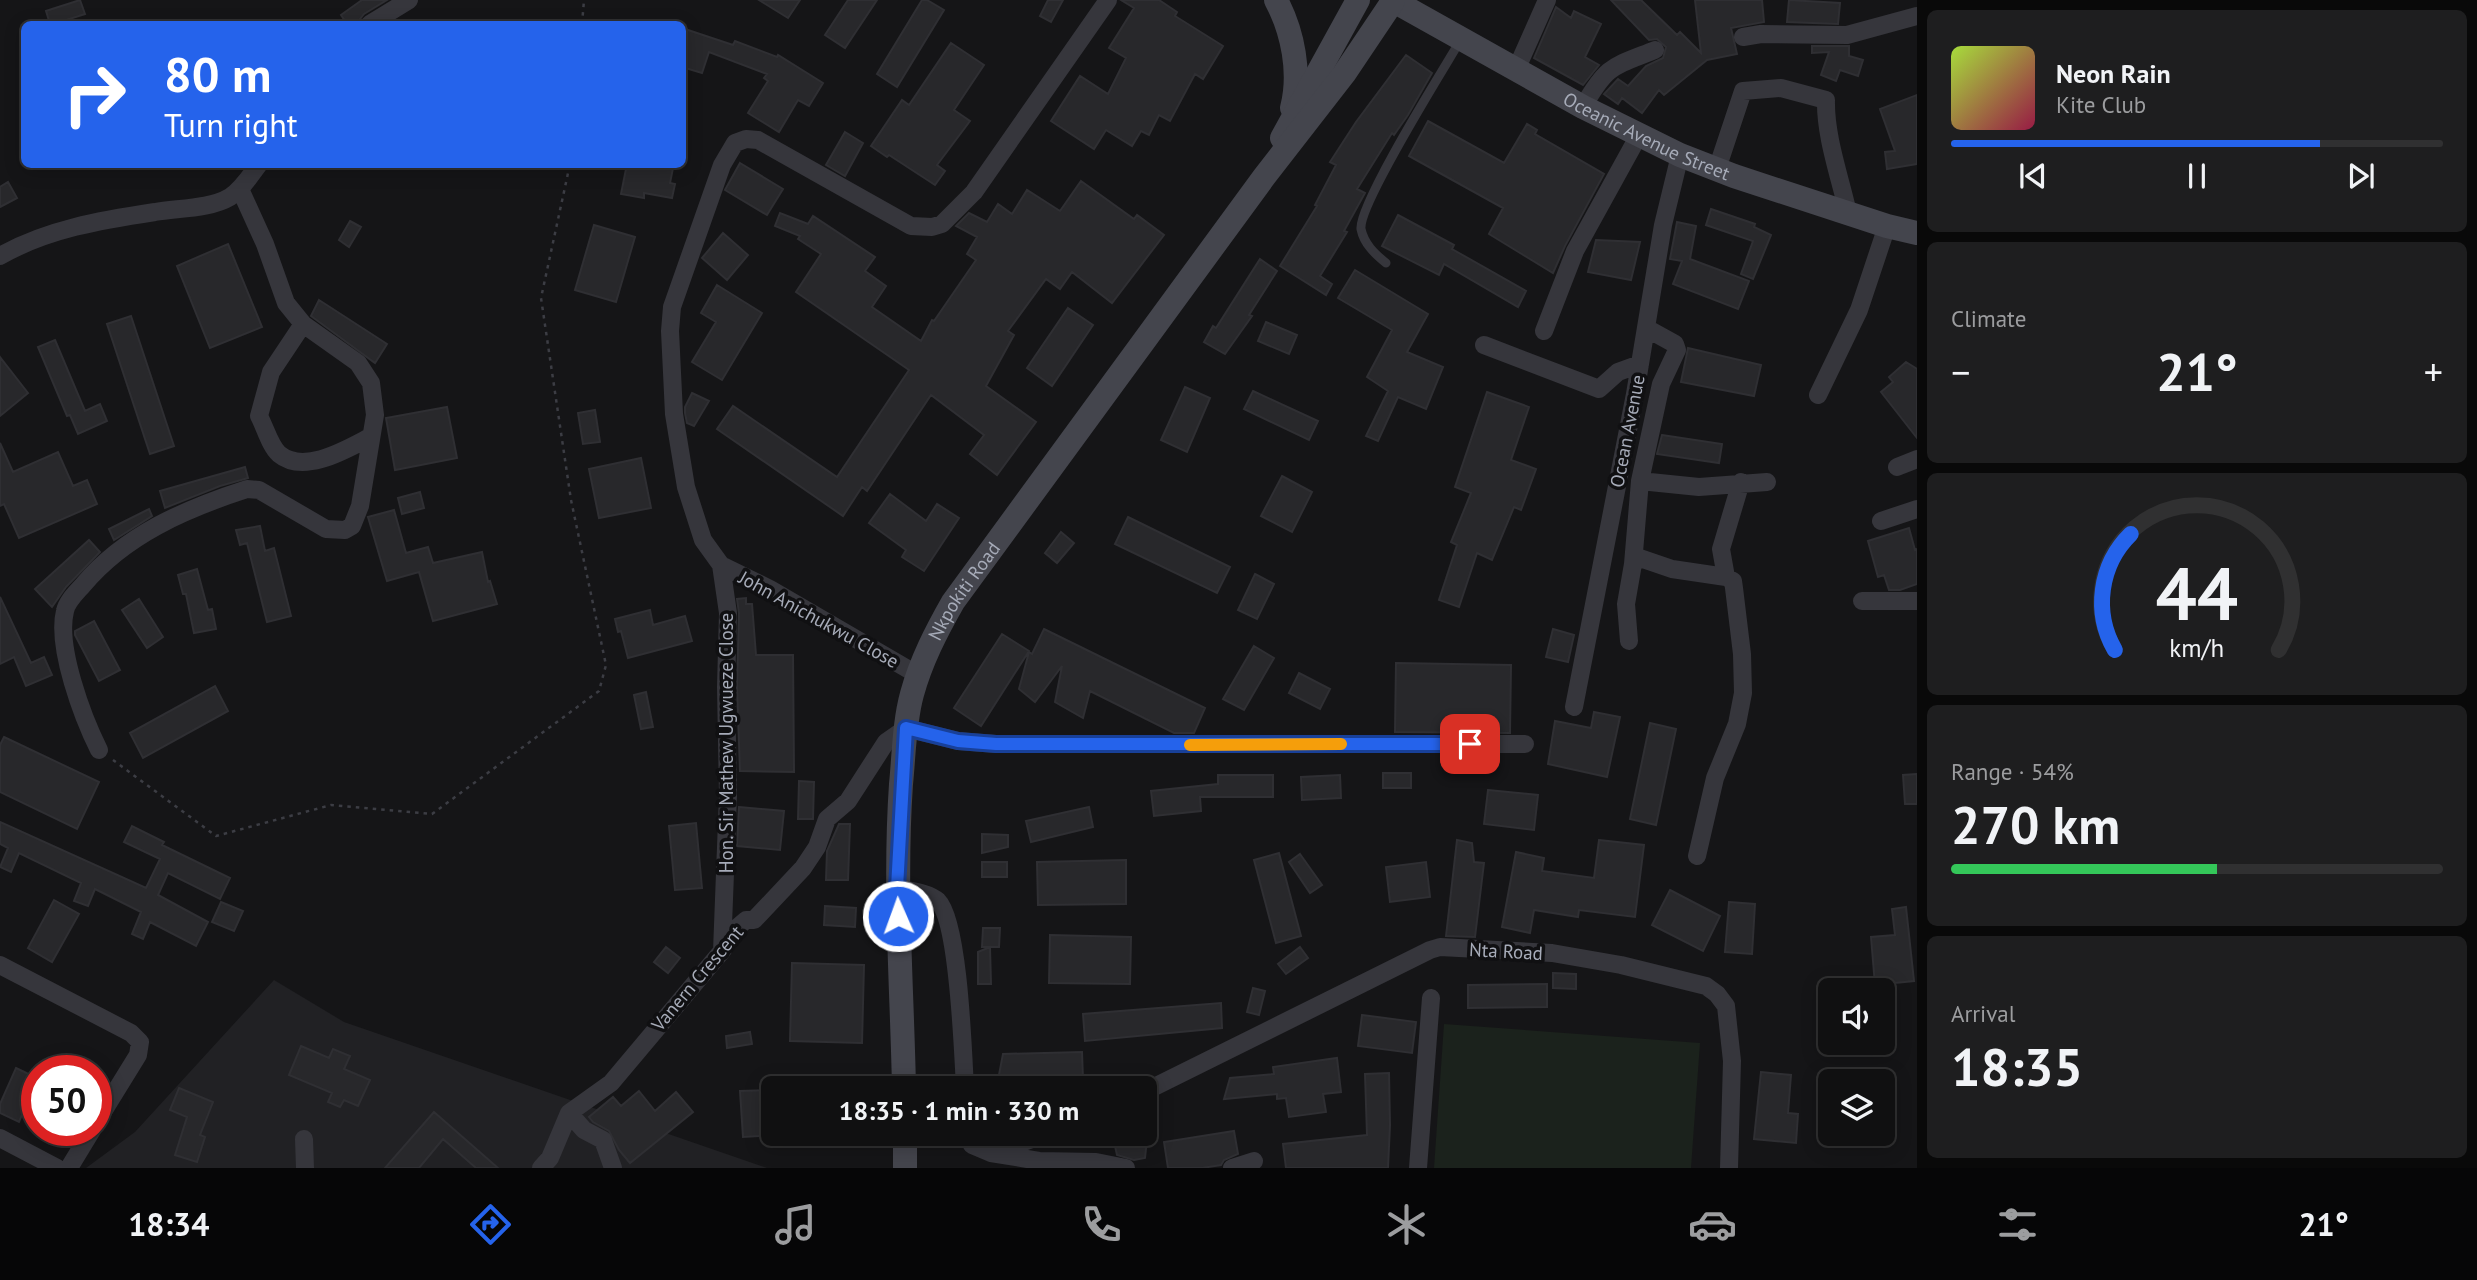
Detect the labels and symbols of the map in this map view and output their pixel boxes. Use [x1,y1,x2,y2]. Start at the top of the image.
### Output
street label: Oceanic Avenue Street [1559,86,1734,185]
street label: Ocean Avenue [1604,373,1650,489]
street label: Nkpokiti Road [923,537,1005,644]
street label: John Anichukwu Close [734,565,903,673]
street label: Hon. Sir Mathew Ugwueze Close [714,613,738,873]
pin [1440,714,1500,774]
position arrow [861,879,935,953]
street label: Vanern Crescent [645,920,748,1036]
street label: Nta Road [1468,937,1544,965]
speed limit sign: 50 [21,1055,112,1146]

